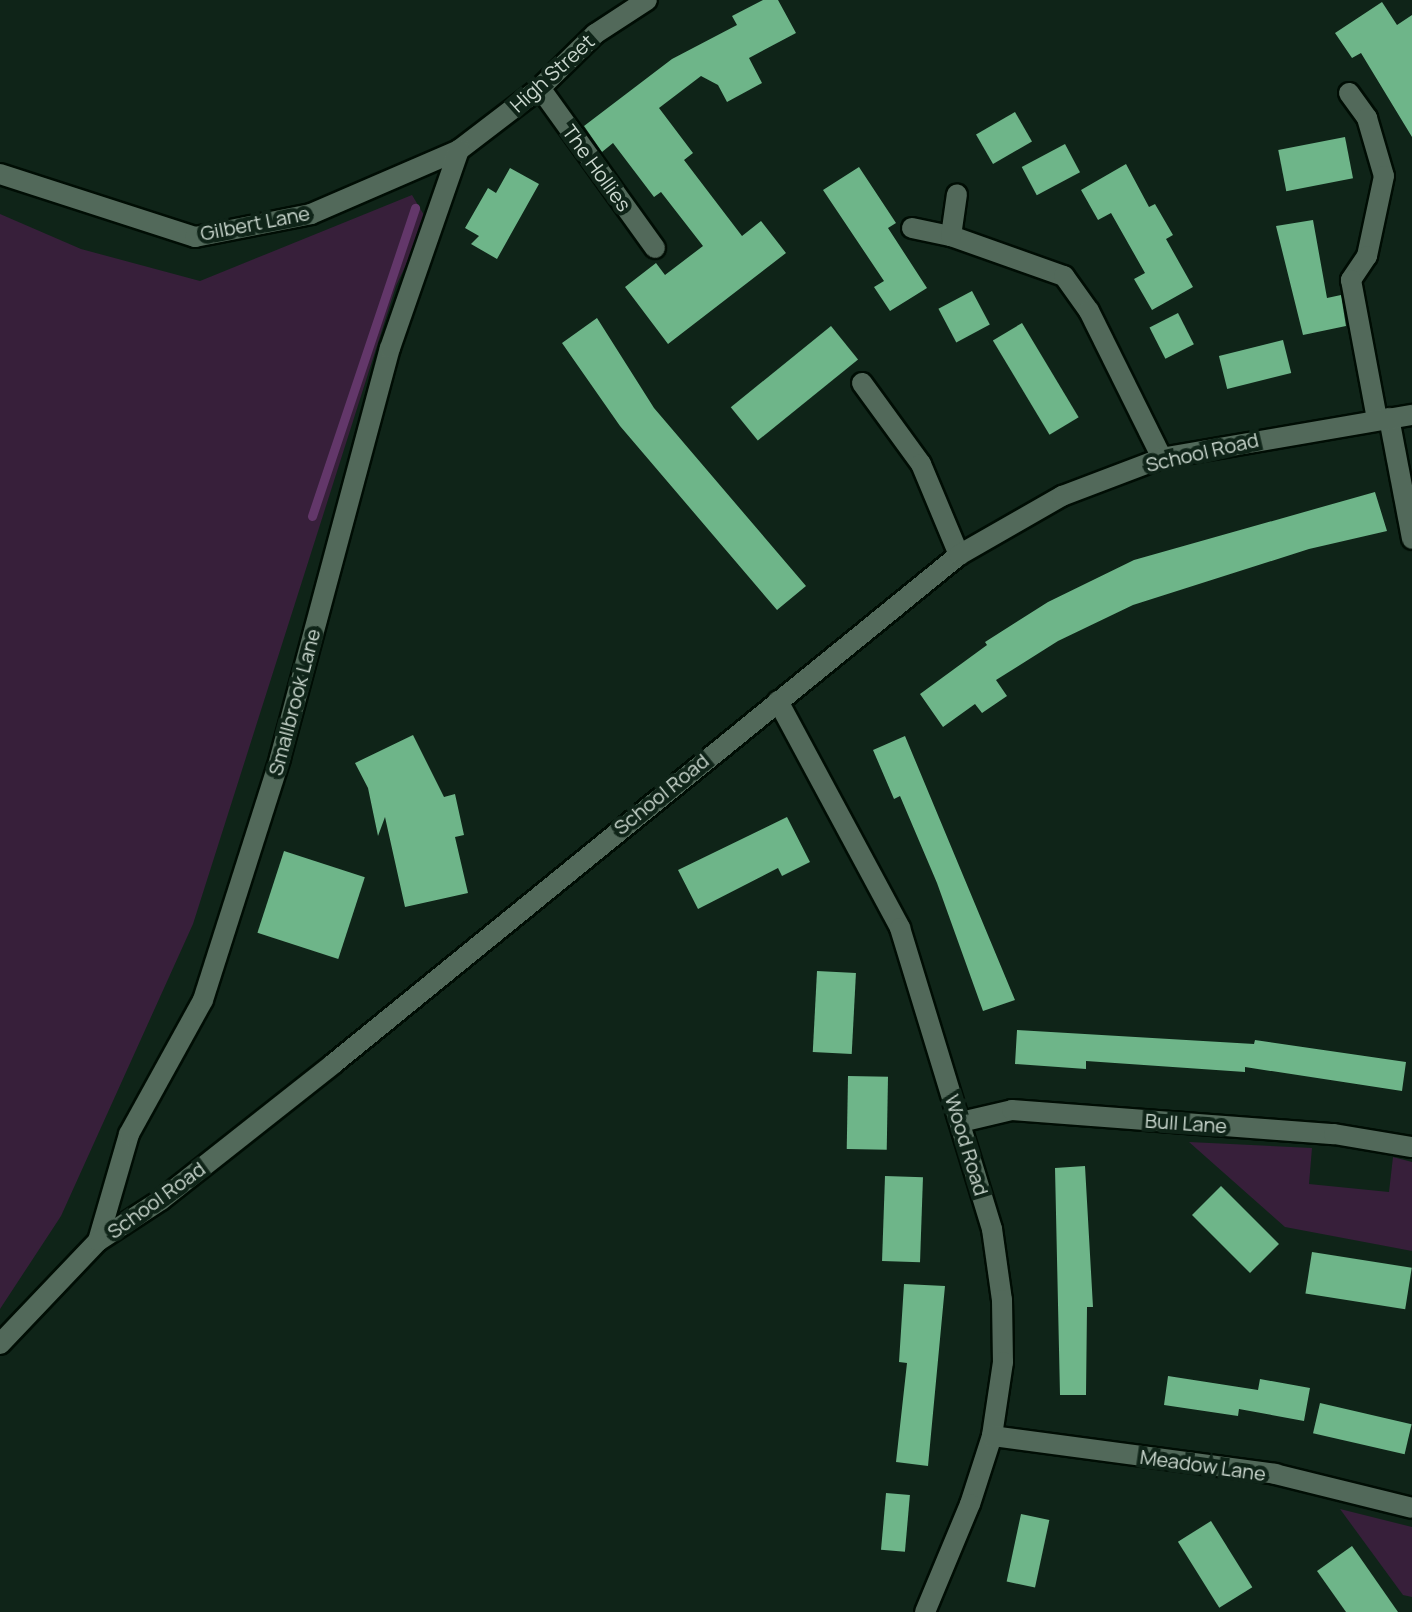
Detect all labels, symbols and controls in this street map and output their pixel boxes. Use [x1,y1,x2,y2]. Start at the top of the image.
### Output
street label: High Street [505,29,599,117]
street label: The Hollies [558,120,636,216]
street label: Gilbert Lane [198,201,312,245]
street label: School Road [1143,427,1261,477]
street label: Smallbrook Lane [263,626,325,778]
street label: School Road [609,748,713,840]
street label: Wood Road [940,1092,994,1198]
street label: Bull Lane [1144,1108,1228,1138]
street label: School Road [102,1156,210,1244]
street label: Meadow Lane [1139,1444,1267,1486]

